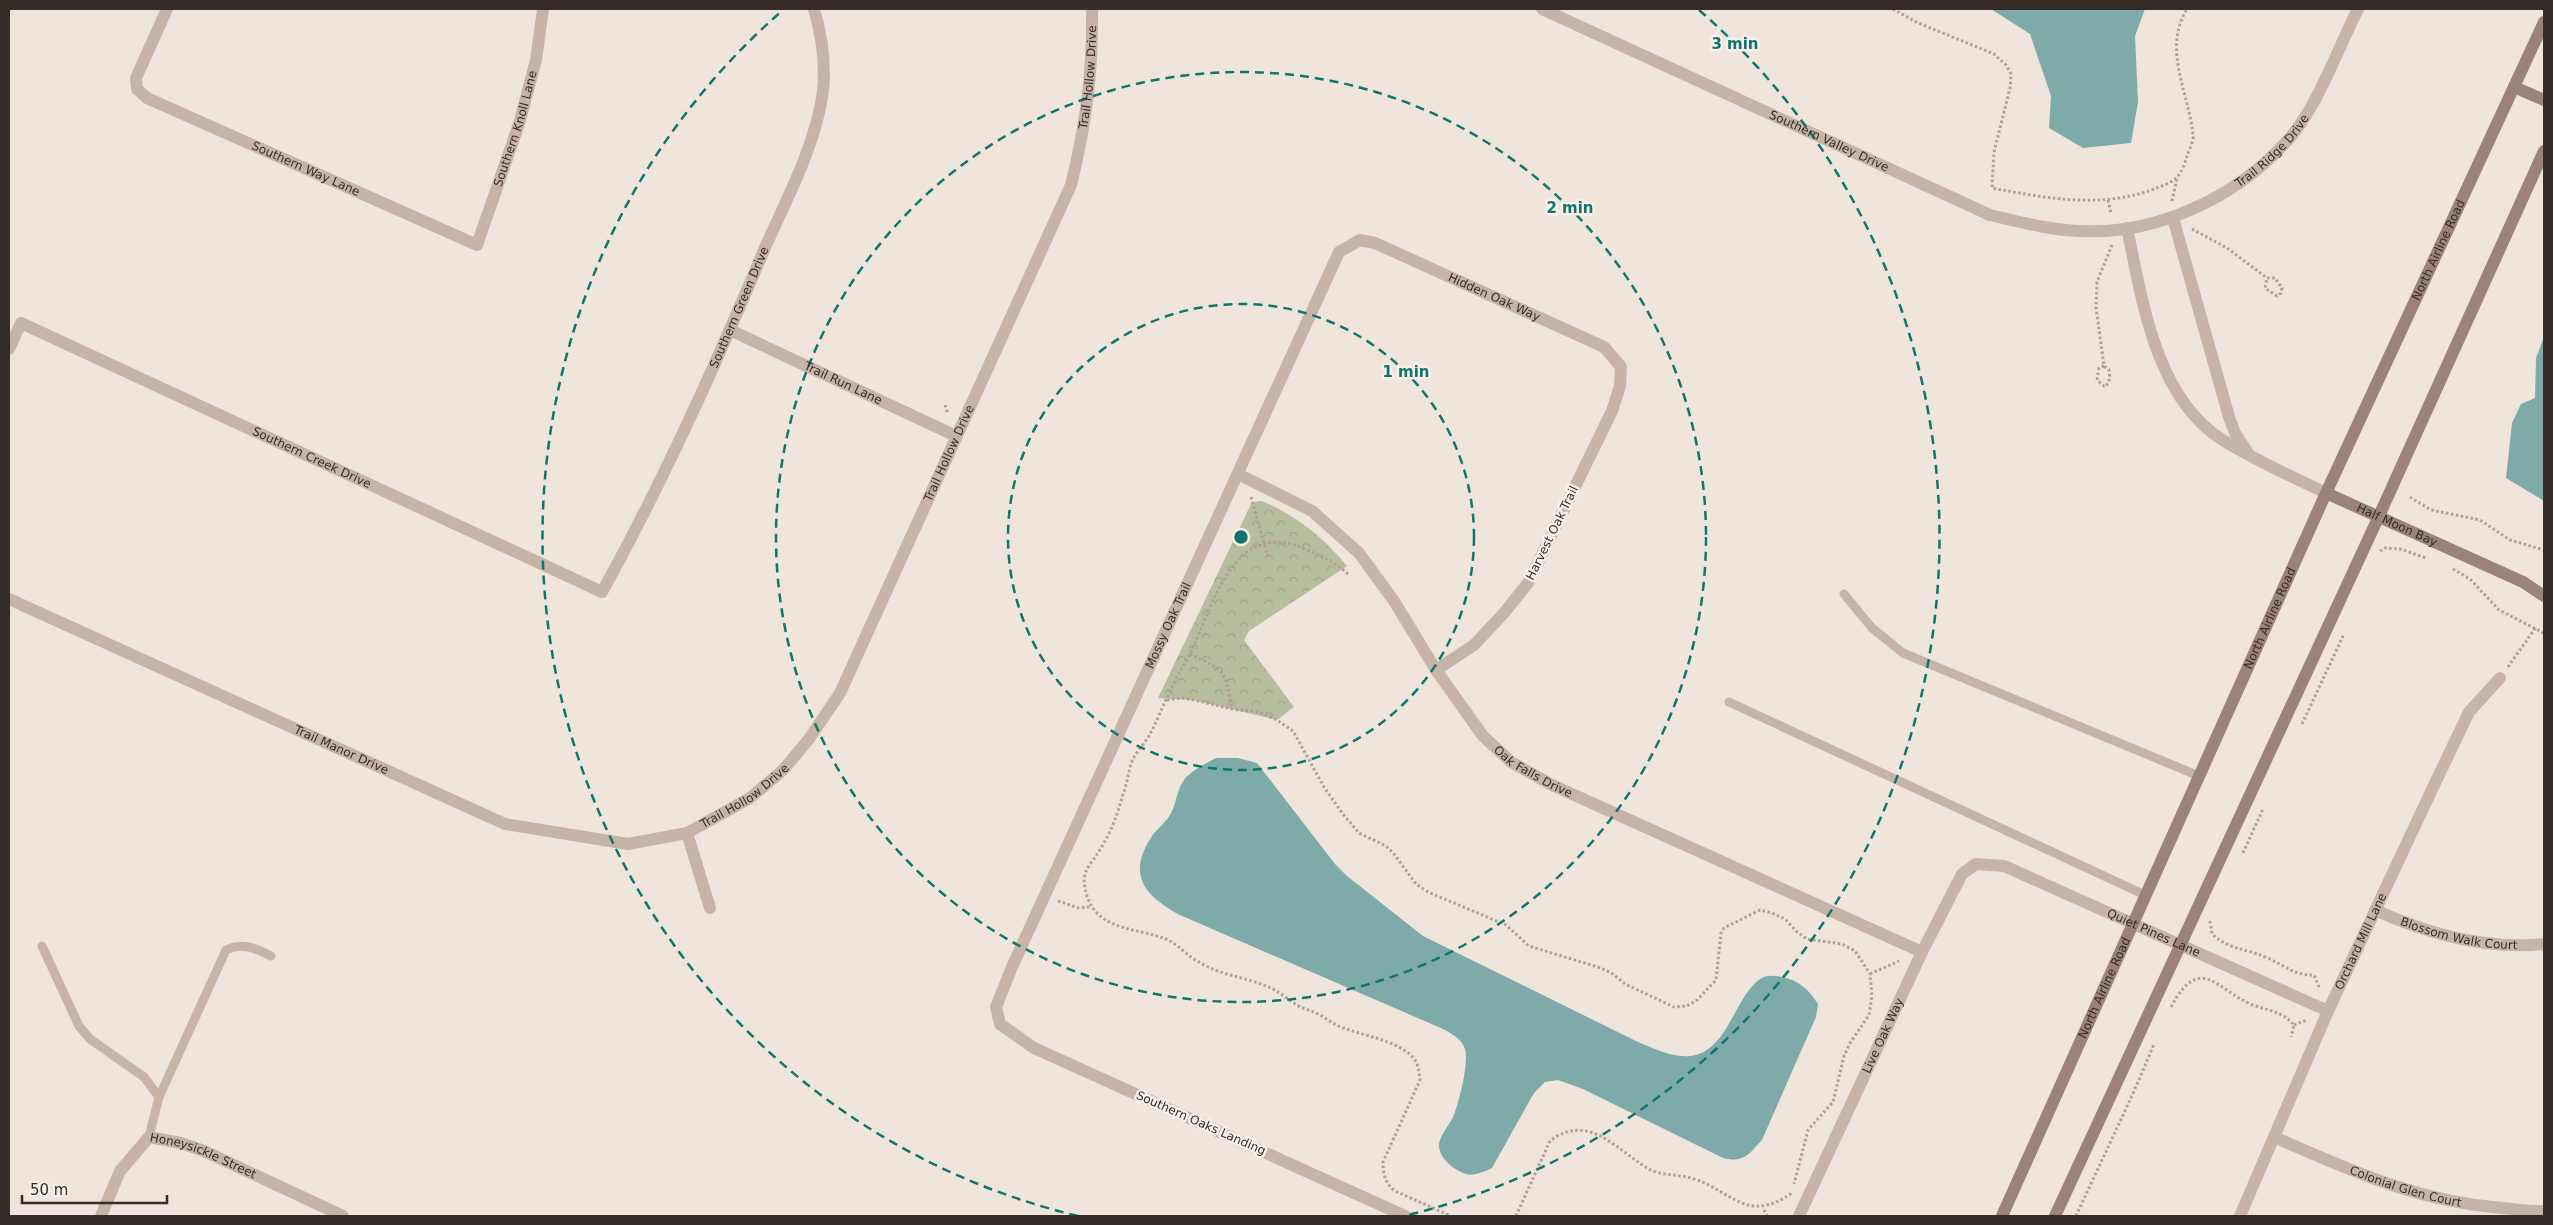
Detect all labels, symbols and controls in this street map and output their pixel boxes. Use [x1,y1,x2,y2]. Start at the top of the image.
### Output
street label: Trail Hollow Drive [1076,25,1099,131]
text: 3 min [1711,35,1759,53]
street label: Southern Knoll Lane [491,69,540,189]
street label: Southern Valley Drive [1767,107,1891,175]
street label: Trail Ridge Drive [2232,112,2312,191]
street label: Southern Way Lane [250,139,362,199]
street label: North Airline Road [2409,197,2468,303]
text: 2 min [1546,199,1594,217]
street label: Southern Green Drive [707,245,772,370]
street label: Hidden Oak Way [1446,270,1542,324]
street label: Trail Run Lane [801,358,884,407]
text: 1 min [1382,363,1430,381]
street label: Trail Hollow Drive [921,403,977,505]
street label: Southern Creek Drive [250,424,373,491]
street label: Harvest Oak Trail [1523,484,1581,582]
street label: Half Moon Bay [2355,501,2440,549]
centre of rings [1232,528,1250,546]
street label: North Airline Road [2241,565,2299,671]
street label: Mossy Oak Trail [1142,580,1194,671]
street label: Trail Manor Drive [291,722,391,777]
street label: Oak Falls Drive [1491,743,1575,800]
street label: Trail Hollow Drive [697,761,792,832]
street label: Orchard Mill Lane [2332,891,2389,992]
street label: Quiet Pines Lane [2105,906,2202,960]
street label: Blossom Walk Court [2398,914,2518,952]
street label: North Airline Road [2075,935,2133,1041]
street label: Live Oak Way [1859,996,1907,1076]
street label: Southern Oaks Landing [1134,1088,1268,1158]
street label: Honeysickle Street [149,1130,259,1182]
street label: Colonial Glen Court [2348,1163,2463,1210]
scale bar [22,1172,168,1204]
text: 50 m [30,1181,68,1199]

